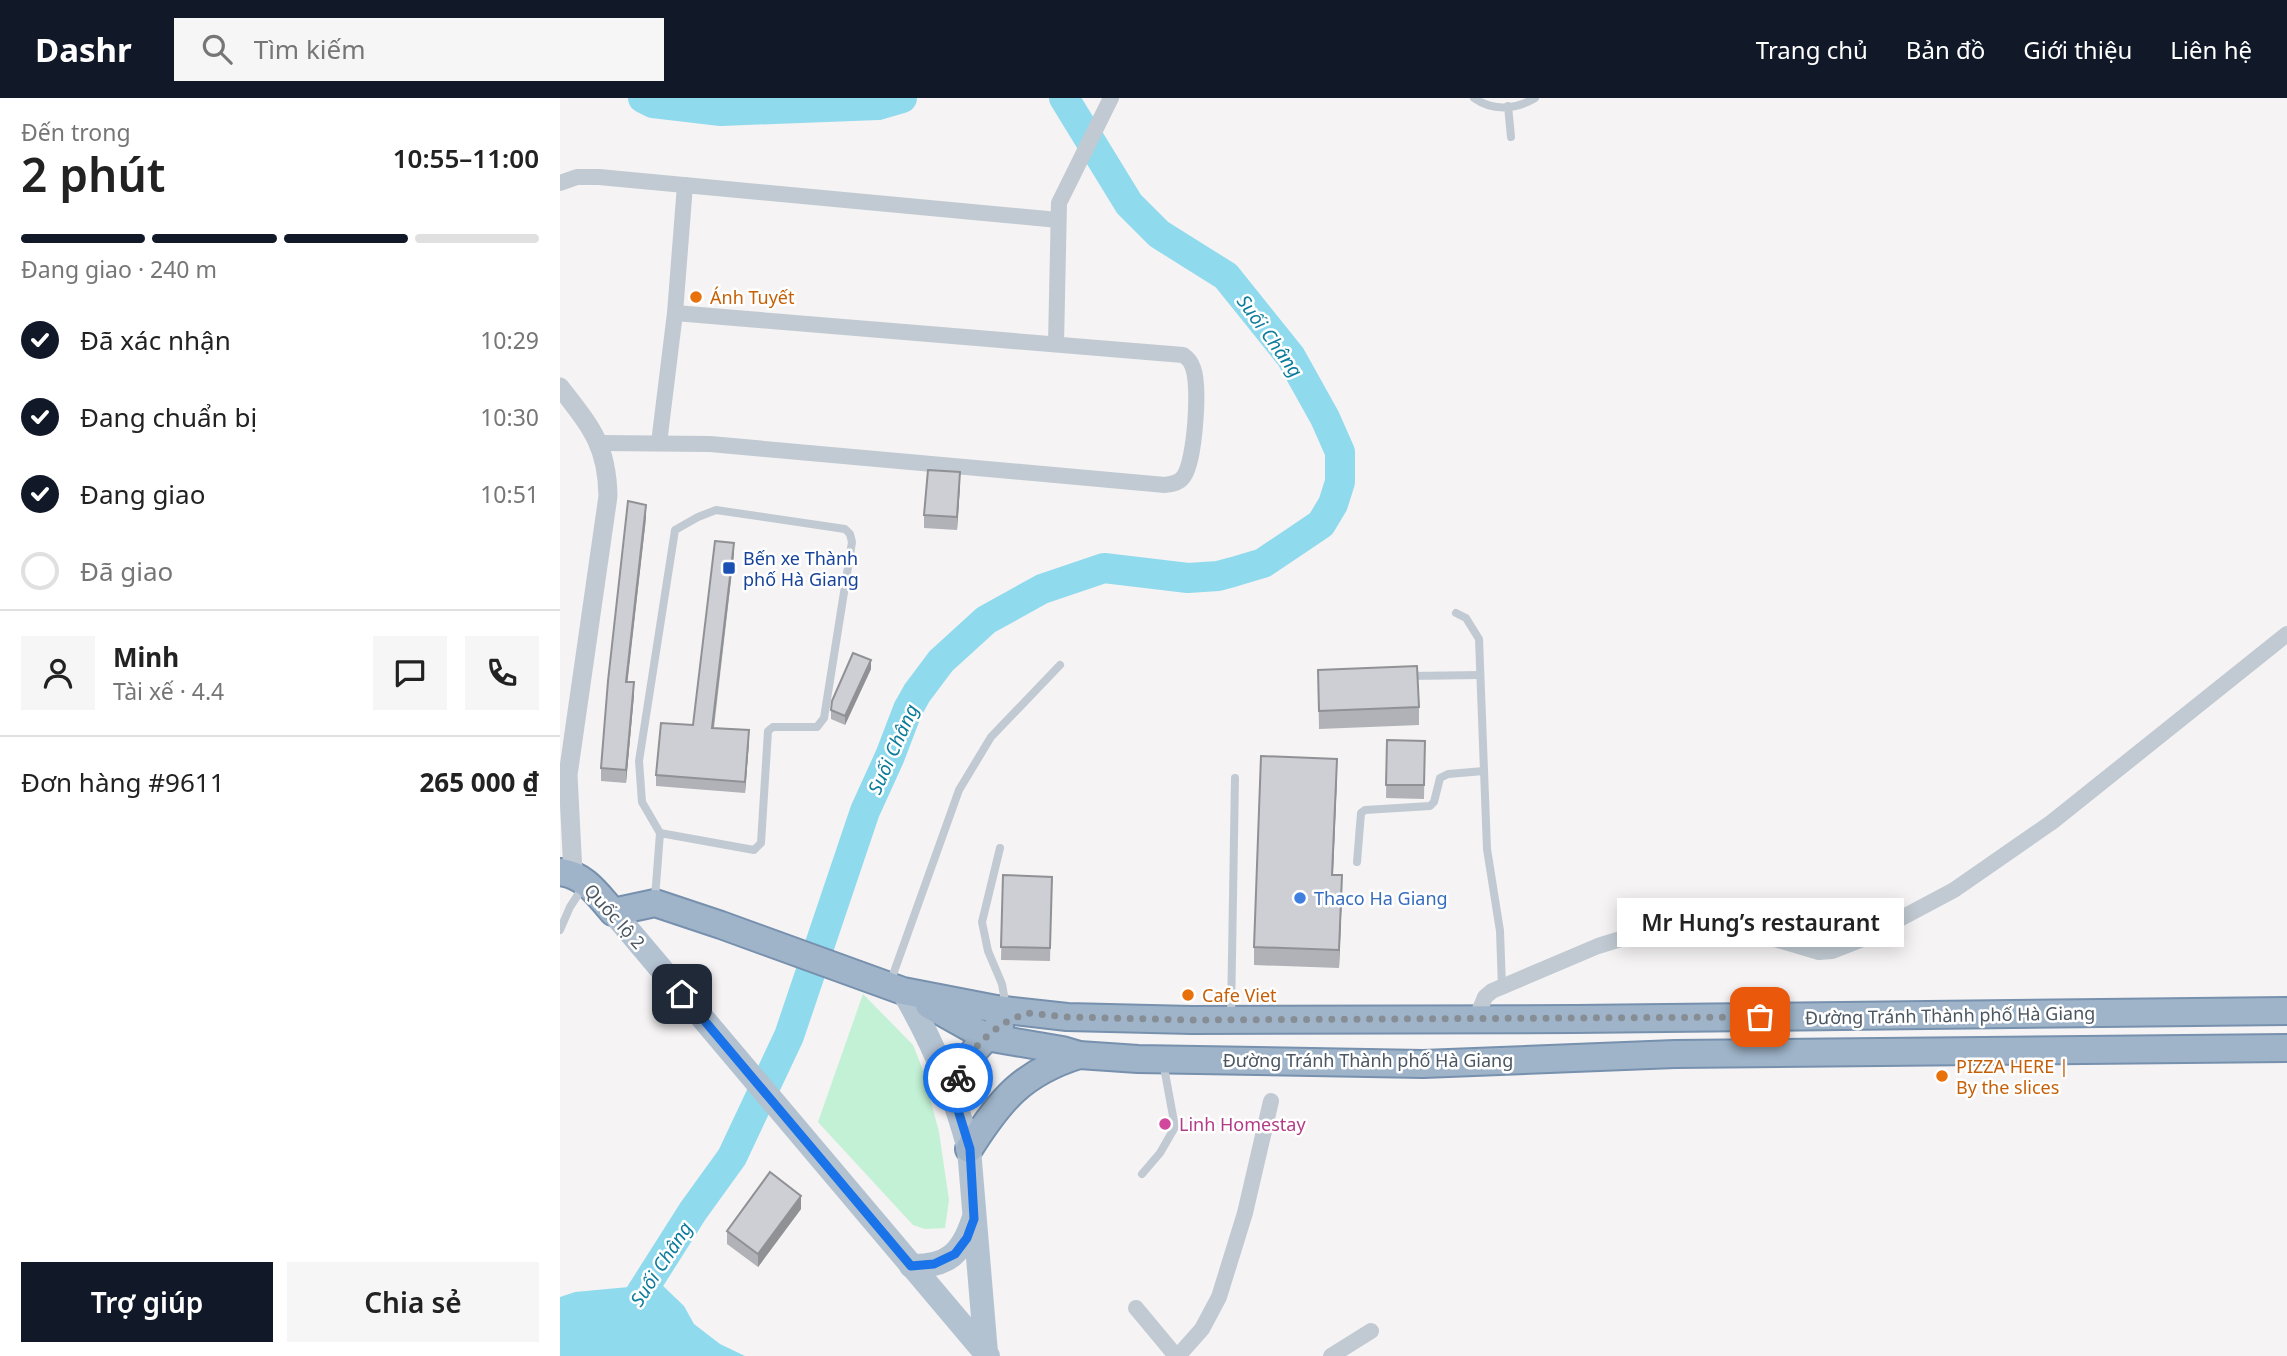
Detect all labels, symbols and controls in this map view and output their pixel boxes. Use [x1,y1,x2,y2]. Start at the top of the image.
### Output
search box [174,18,664,81]
text: Dashr [35,27,132,72]
icon: search [198,30,236,68]
text: Tìm kiếm [254,31,366,67]
text: Trang chủ [1756,33,1868,66]
text: Bản đồ [1906,33,1985,66]
text: Giới thiệu [2023,33,2132,66]
text: Liên hệ [2170,33,2252,66]
text: Đến trong [21,116,131,148]
text: 10:55–11:00 [393,140,539,176]
text: 2 phút [21,143,165,205]
text: Đang giao · 240 m [21,253,217,285]
place label: Ánh Tuyết [710,285,795,309]
marker: Ánh Tuyết [688,289,704,305]
water label: Suối Châng [1231,289,1309,383]
icon: check [21,321,59,359]
text: Đã xác nhận [80,322,231,358]
text: 10:29 [480,324,539,356]
icon: check [21,398,59,436]
text: Đang chuẩn bị [80,399,257,435]
text: 10:30 [480,401,539,433]
icon: check [21,475,59,513]
text: Đang giao [80,476,205,512]
text: 10:51 [480,478,539,510]
place label: Bến xe Thành phố Hà Giang [743,546,859,591]
text: Đã giao [80,553,173,589]
marker: Bến xe Thành phố Hà Giang [721,560,737,576]
button: person [21,636,95,710]
button: chat [373,636,447,710]
button: phone [465,636,539,710]
text: Minh [113,639,179,675]
text: Tài xế · 4.4 [113,675,224,707]
water label: Suối Châng [862,700,924,798]
text: Đơn hàng #9611 [21,764,225,800]
text: 265 000 ₫ [419,764,539,800]
street label: Quốc lộ 2 [579,878,651,954]
place label: Thaco Ha Giang [1314,886,1448,910]
marker: Thaco Ha Giang [1292,890,1308,906]
callout: Mr Hung’s restaurant [1616,898,1904,947]
text: Mr Hung’s restaurant [1641,906,1880,938]
pin [652,964,712,1024]
icon: home [663,975,701,1013]
place label: Cafe Viet [1202,983,1277,1007]
marker: Cafe Viet [1180,987,1196,1003]
pin [1730,987,1790,1047]
icon: bag [1741,998,1779,1036]
street label: Đường Tránh Thành phố Hà Giang [1805,1000,2095,1030]
courier [923,1043,993,1113]
street label: Đường Tránh Thành phố Hà Giang [1223,1048,1513,1072]
place label: PIZZA HERE | By the slices [1956,1054,2069,1099]
icon: bike [939,1059,977,1097]
marker: PIZZA HERE | By the slices [1934,1068,1950,1084]
place label: Linh Homestay [1179,1112,1306,1136]
marker: Linh Homestay [1157,1116,1173,1132]
water label: Suối Châng [624,1217,698,1311]
button: Trợ giúp [21,1262,273,1342]
button: Chia sẻ [287,1262,539,1342]

